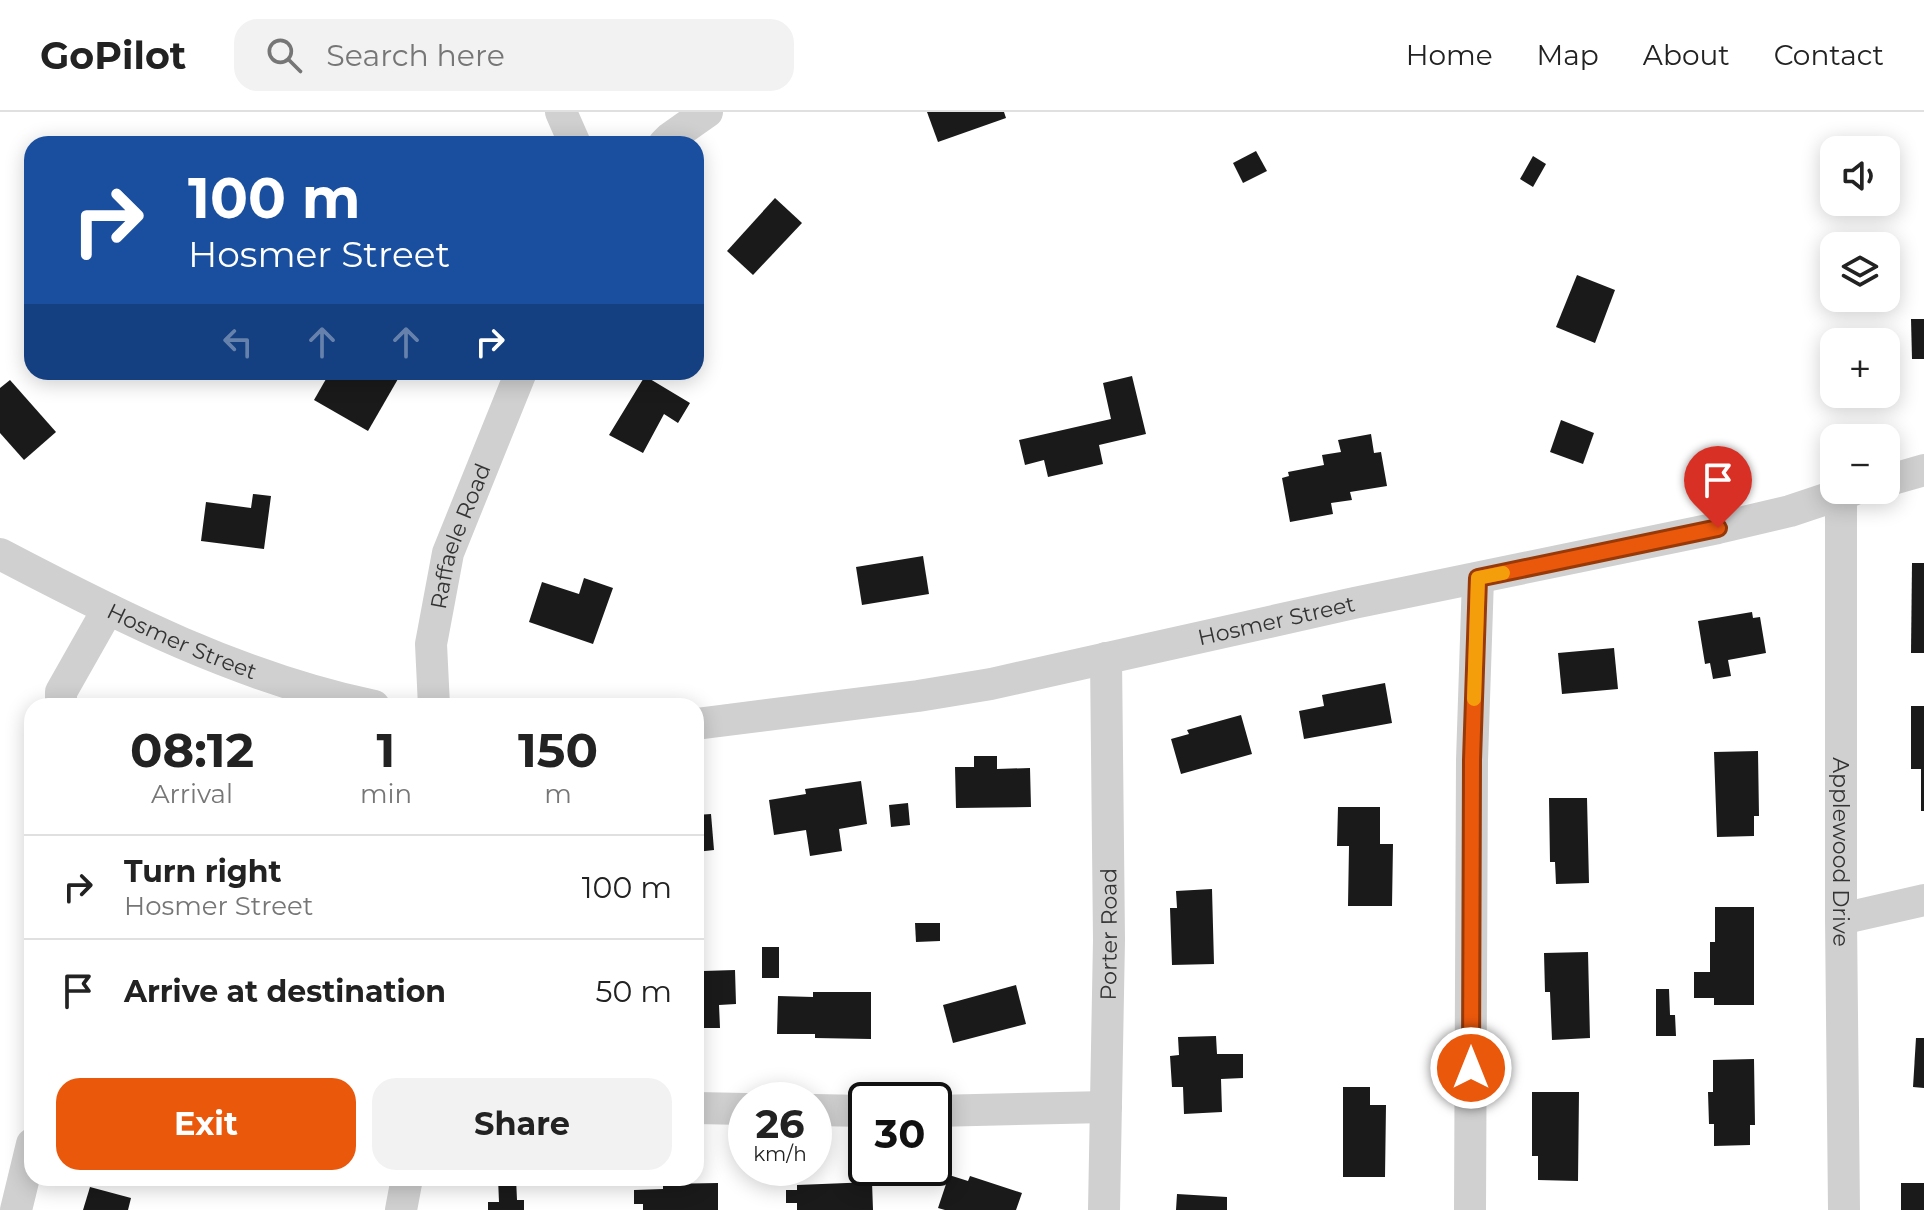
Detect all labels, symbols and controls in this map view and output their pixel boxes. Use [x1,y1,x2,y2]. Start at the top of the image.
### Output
search box [234,19,794,91]
text: GoPilot [40,32,186,79]
icon: search [262,33,306,77]
text: Search here [326,37,505,74]
text: Home [1406,38,1493,72]
text: Map [1537,38,1599,72]
text: About [1643,38,1730,72]
text: Contact [1774,38,1884,72]
map controls [1820,136,1900,504]
button: sound [1820,136,1900,216]
text: 100 m [188,164,361,232]
icon: right [56,168,160,272]
text: Hosmer Street [188,232,450,276]
button: layers [1820,232,1900,312]
icon: left [216,320,260,364]
icon: ahead [300,320,344,364]
icon: ahead [384,320,428,364]
icon: right [468,320,512,364]
button: + [1820,328,1900,408]
button: − [1820,424,1900,504]
pin [1684,446,1752,528]
icon: arrive [1696,458,1740,502]
street label: Raffaele Road [424,459,496,611]
street label: Hosmer Street [1195,590,1357,651]
street label: Hosmer Street [103,597,261,685]
text: 08:12 [130,721,254,779]
text: 1 [377,721,395,779]
text: 150 [518,721,598,779]
street label: Applewood Drive [1828,757,1855,947]
text: Arrival [151,778,233,810]
text: min [360,778,412,810]
text: m [544,778,572,810]
text: Turn right [124,853,281,890]
icon: right [56,865,100,909]
street label: Porter Road [1094,868,1122,1001]
text: 100 m [582,869,672,906]
text: Hosmer Street [124,890,313,922]
icon: arrive [56,969,100,1013]
text: Arrive at destination [124,973,446,1010]
text: 50 m [595,973,672,1010]
position arrow [1429,1026,1513,1110]
button: Exit [56,1078,356,1170]
button: Share [372,1078,672,1170]
speed limit sign: 30 [848,1082,952,1186]
text: 26 [755,1099,805,1148]
text: km/h [753,1142,807,1166]

